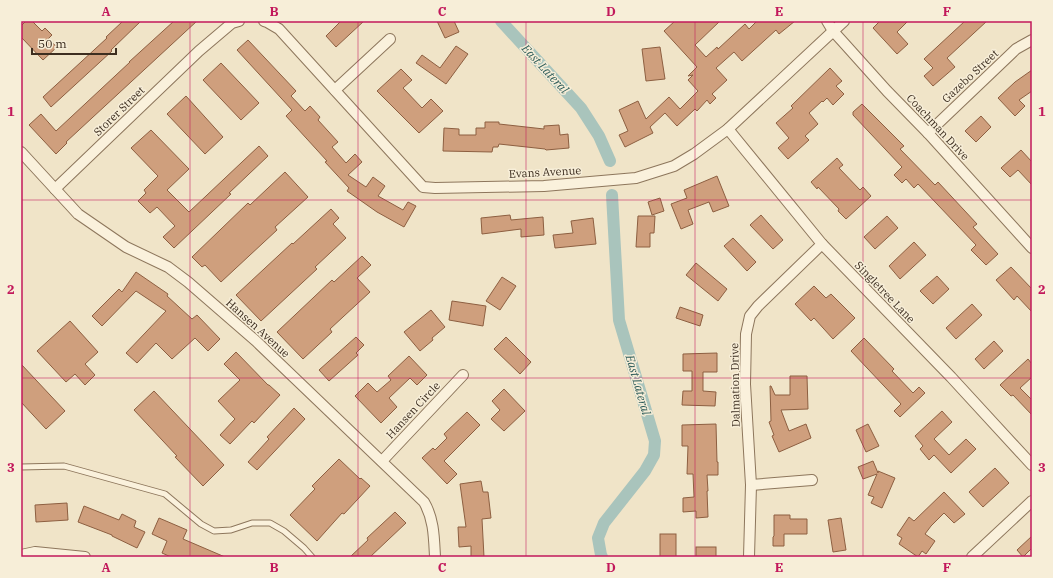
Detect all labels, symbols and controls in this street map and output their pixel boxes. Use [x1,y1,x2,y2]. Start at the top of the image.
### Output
text: A [101,3,111,20]
text: B [269,3,279,20]
text: C [438,3,447,20]
text: D [606,3,616,20]
text: E [775,3,783,20]
text: F [943,3,951,20]
scale bar [32,30,116,56]
text: 50 m [38,36,67,51]
water label: East Lateral [518,40,572,97]
street label: Gazebo Street [939,46,1001,106]
street label: Storer Street [91,83,148,139]
street label: Coachman Drive [904,91,972,163]
text: 1 [7,103,15,120]
text: 1 [1038,103,1046,120]
street label: Evans Avenue [509,163,582,181]
street label: Singletree Lane [852,258,918,326]
text: 2 [7,281,15,298]
text: 2 [1038,281,1046,298]
street label: Hansen Avenue [223,296,293,360]
street label: Dalmation Drive [727,343,743,427]
water label: East Lateral [622,352,654,417]
street label: Hansen Circle [383,378,443,441]
text: 3 [7,459,15,476]
text: 3 [1038,459,1046,476]
text: A [101,559,111,576]
text: B [269,559,279,576]
text: C [438,559,447,576]
text: D [606,559,616,576]
text: E [775,559,783,576]
text: F [943,559,951,576]

